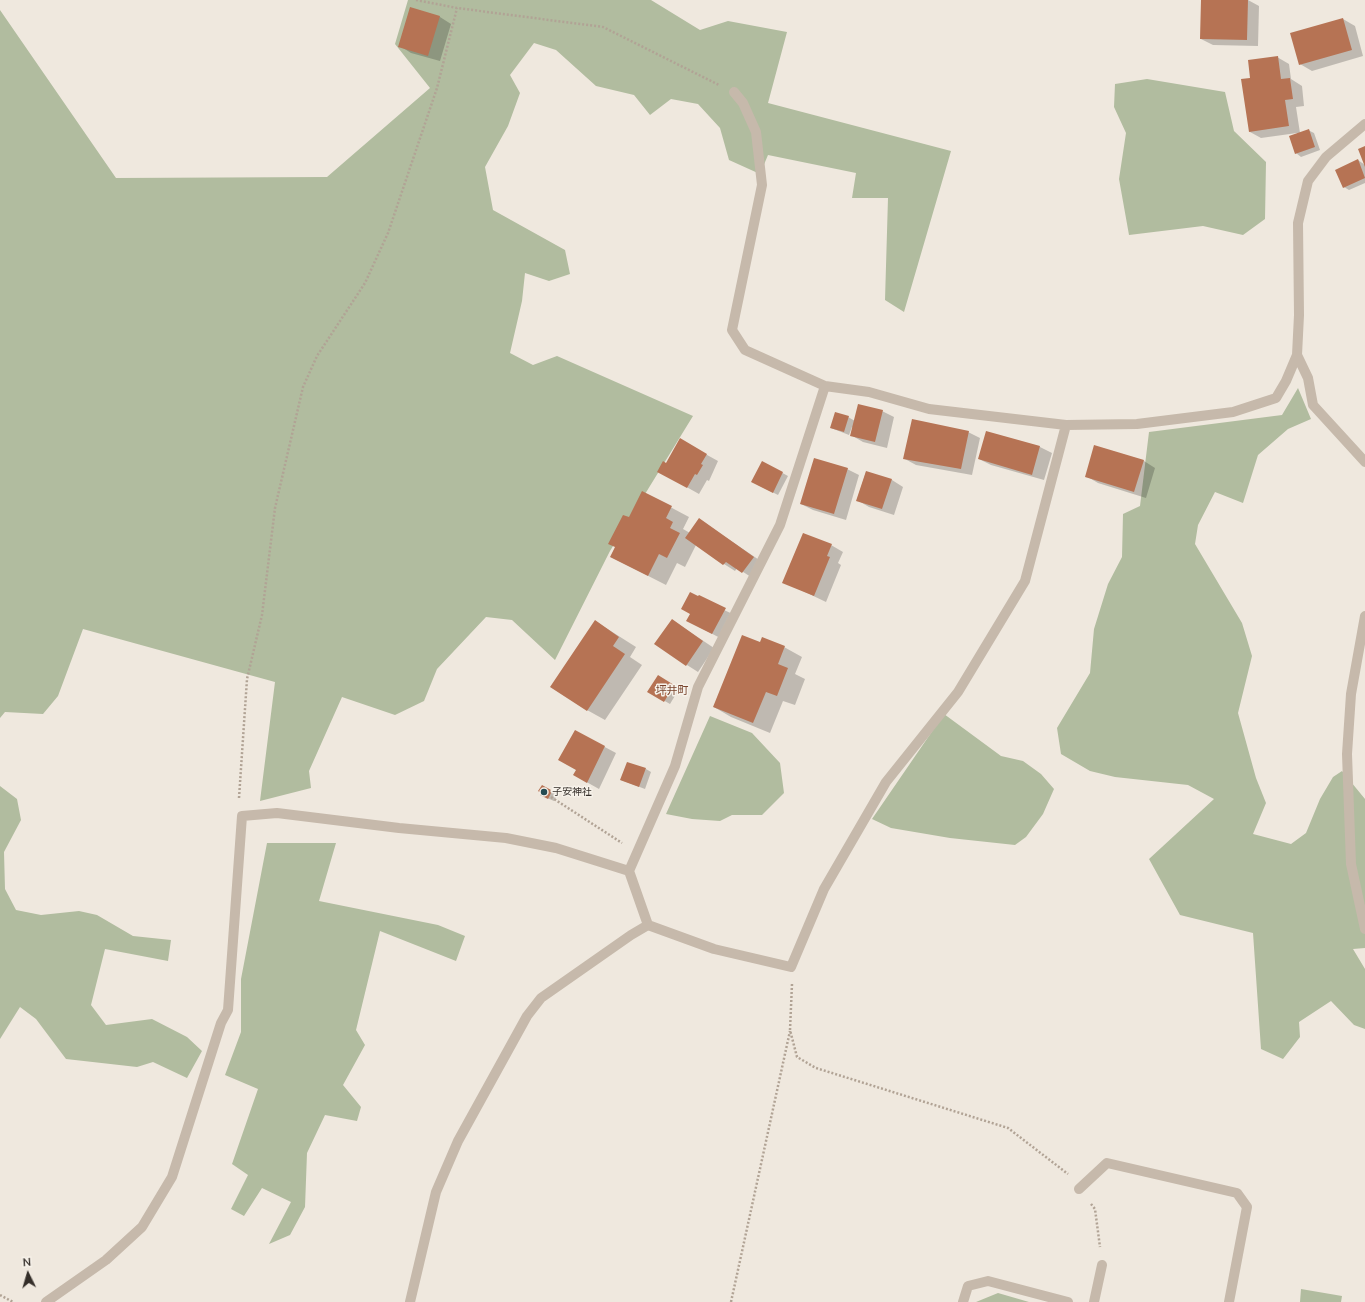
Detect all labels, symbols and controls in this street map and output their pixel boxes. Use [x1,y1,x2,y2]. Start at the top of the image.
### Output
district label: 坪井町 [656,684,688,698]
place label: 子安神社 [552,786,592,798]
marker: 子安神社 [539,787,549,797]
north arrow [8,1254,48,1294]
text: N [22,1255,32,1269]

